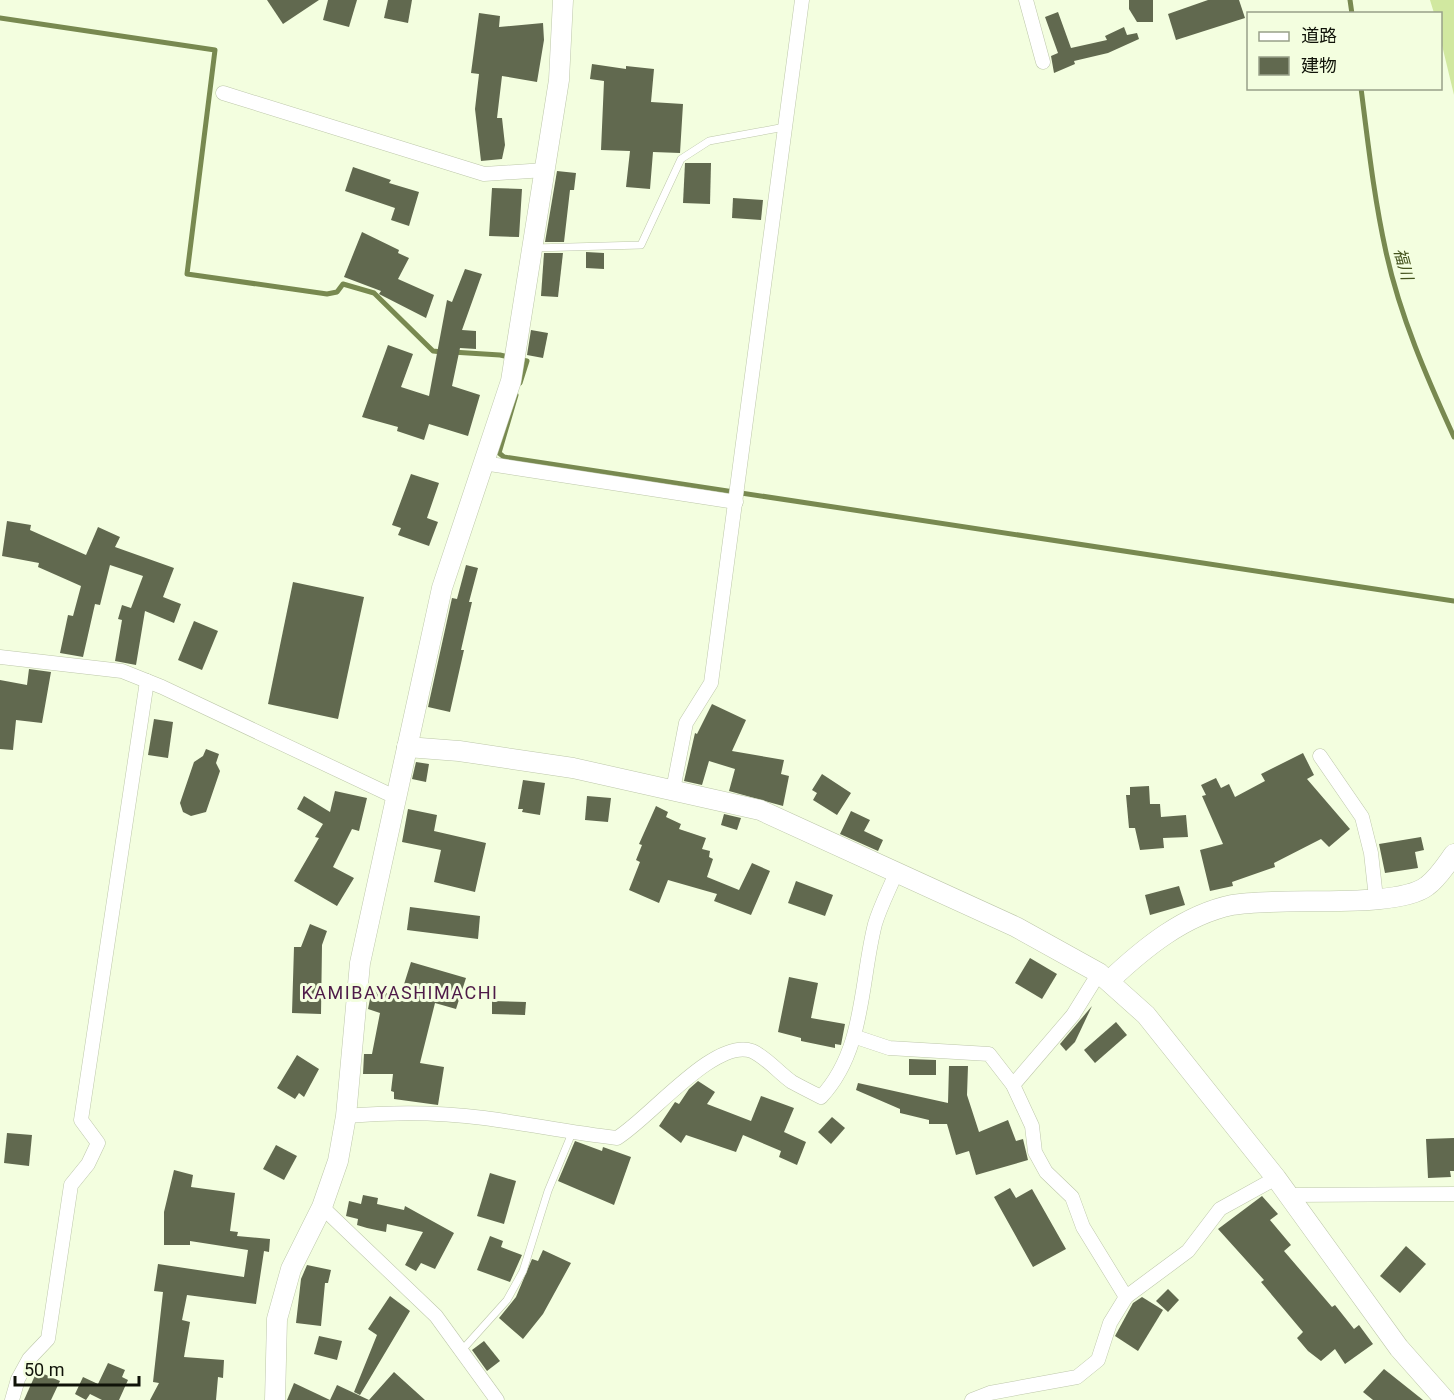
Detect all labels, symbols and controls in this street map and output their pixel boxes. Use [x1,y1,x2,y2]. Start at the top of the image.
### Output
legend [1247,12,1442,90]
text: 道路 [1301,25,1337,46]
text: 建物 [1301,55,1337,76]
water label: 福川 [1390,246,1417,284]
district label: KAMIBAYASHIMACHI [302,982,498,1003]
scale bar [15,1349,140,1387]
text: 50 m [24,1359,64,1380]

